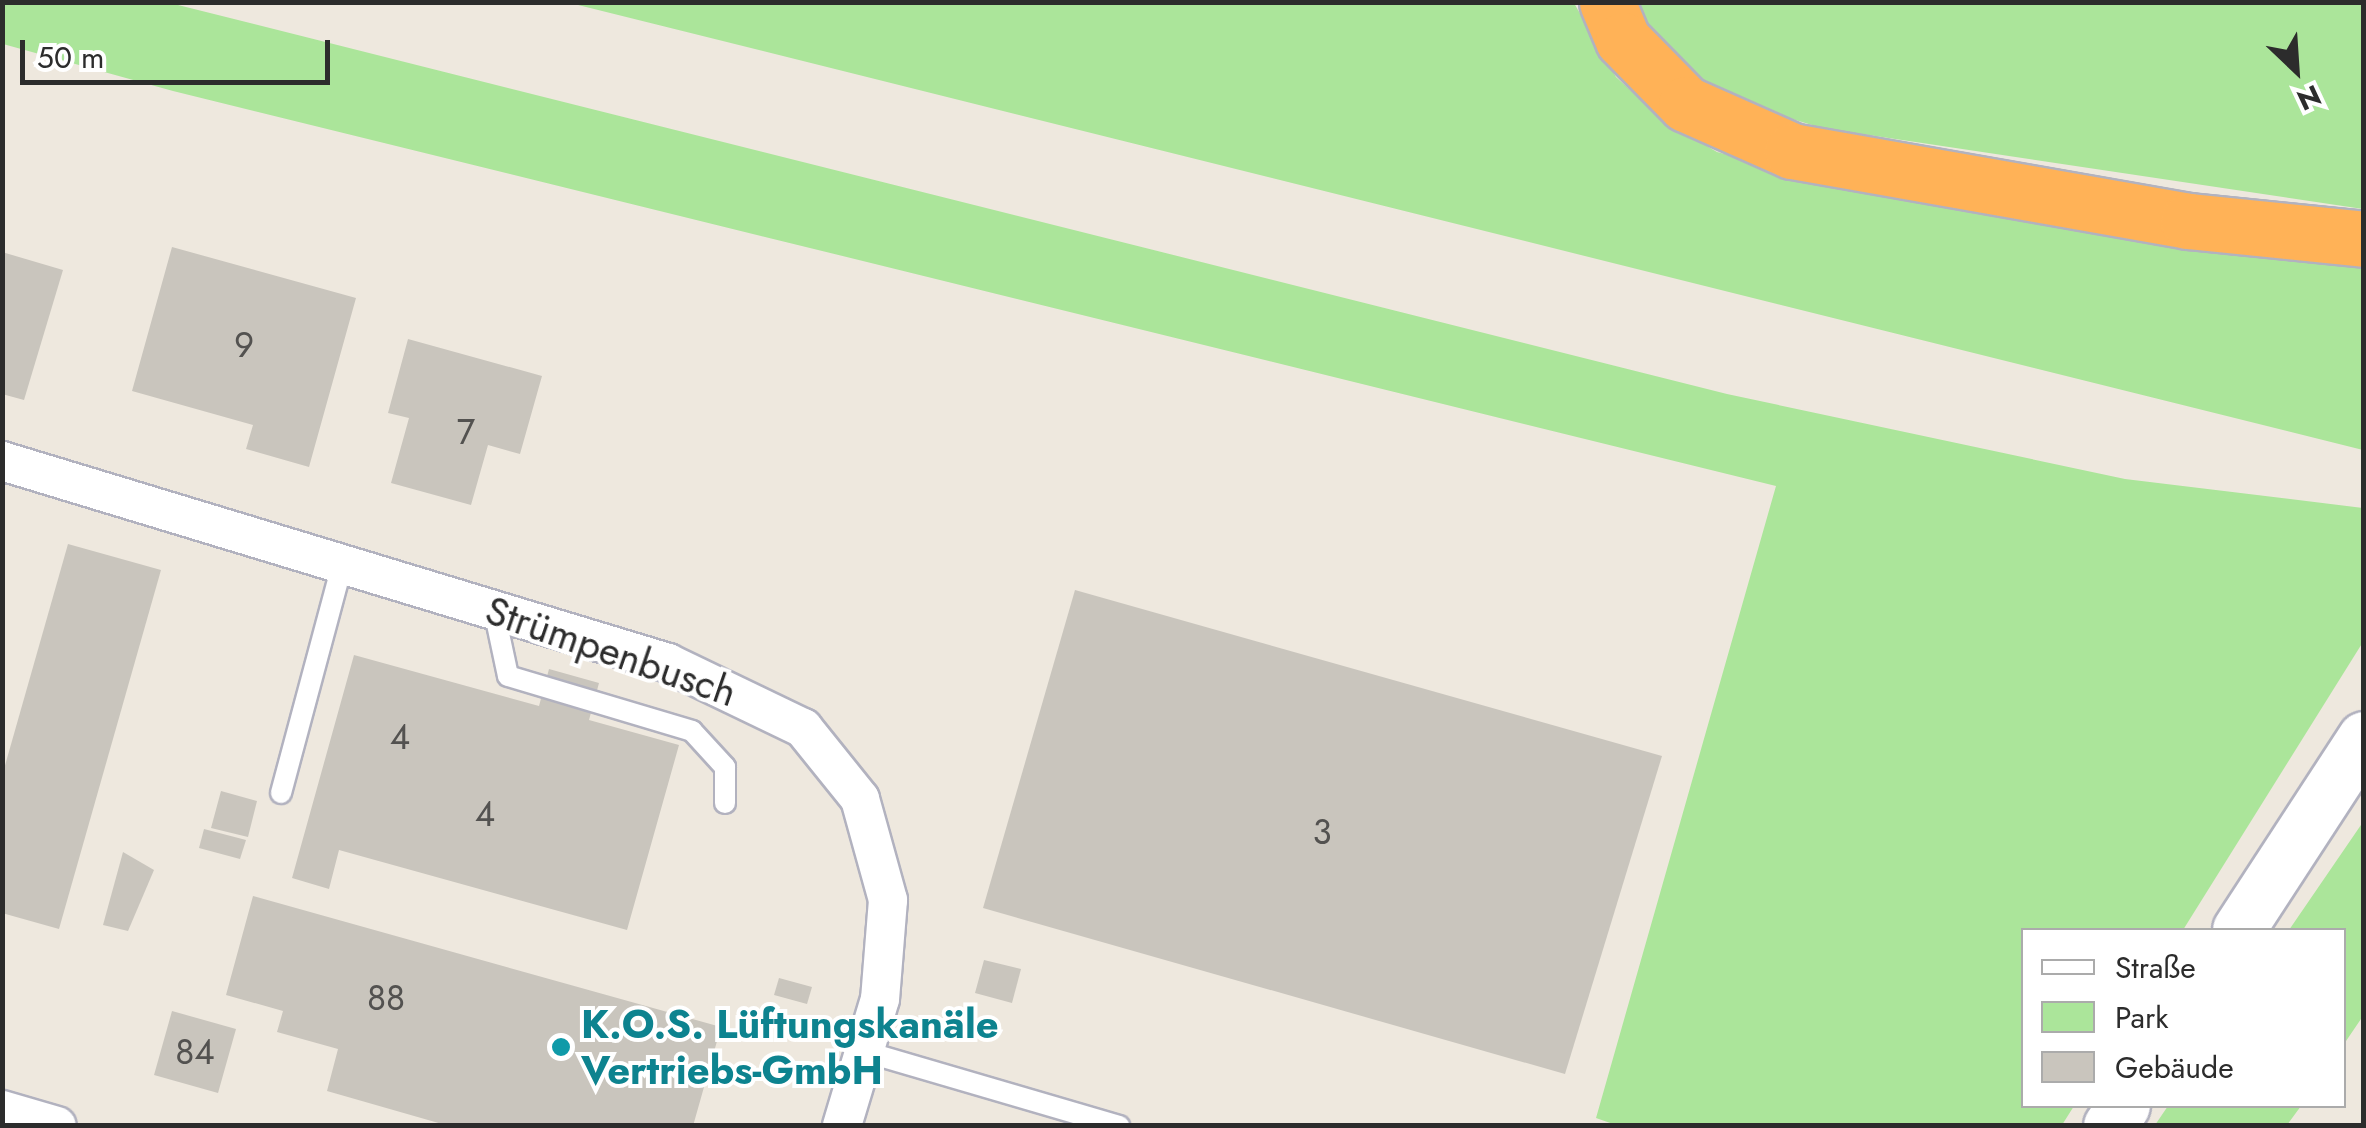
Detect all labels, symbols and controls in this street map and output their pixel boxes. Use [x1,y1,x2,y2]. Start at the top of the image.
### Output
scale bar [25,20,335,82]
north arrow [2246,20,2346,120]
text: 50 m [37,36,104,79]
text: N [2290,74,2328,121]
house number: 9 [234,324,254,366]
house number: 7 [457,411,475,453]
street label: Strümpenbusch [479,586,743,716]
house number: 4 [390,716,410,758]
house number: 4 [475,793,495,835]
house number: 3 [1312,811,1332,853]
legend [2021,928,2346,1108]
text: Straße [2115,946,2196,989]
house number: 88 [367,977,405,1019]
text: Park [2115,996,2168,1039]
place label: K.O.S. Lüftungskanäle Vertriebs-GmbH [581,1000,999,1094]
house number: 84 [175,1031,215,1073]
marker: K.O.S. Lüftungskanäle Vertriebs-GmbH [550,1036,572,1058]
text: Gebäude [2115,1046,2234,1089]

